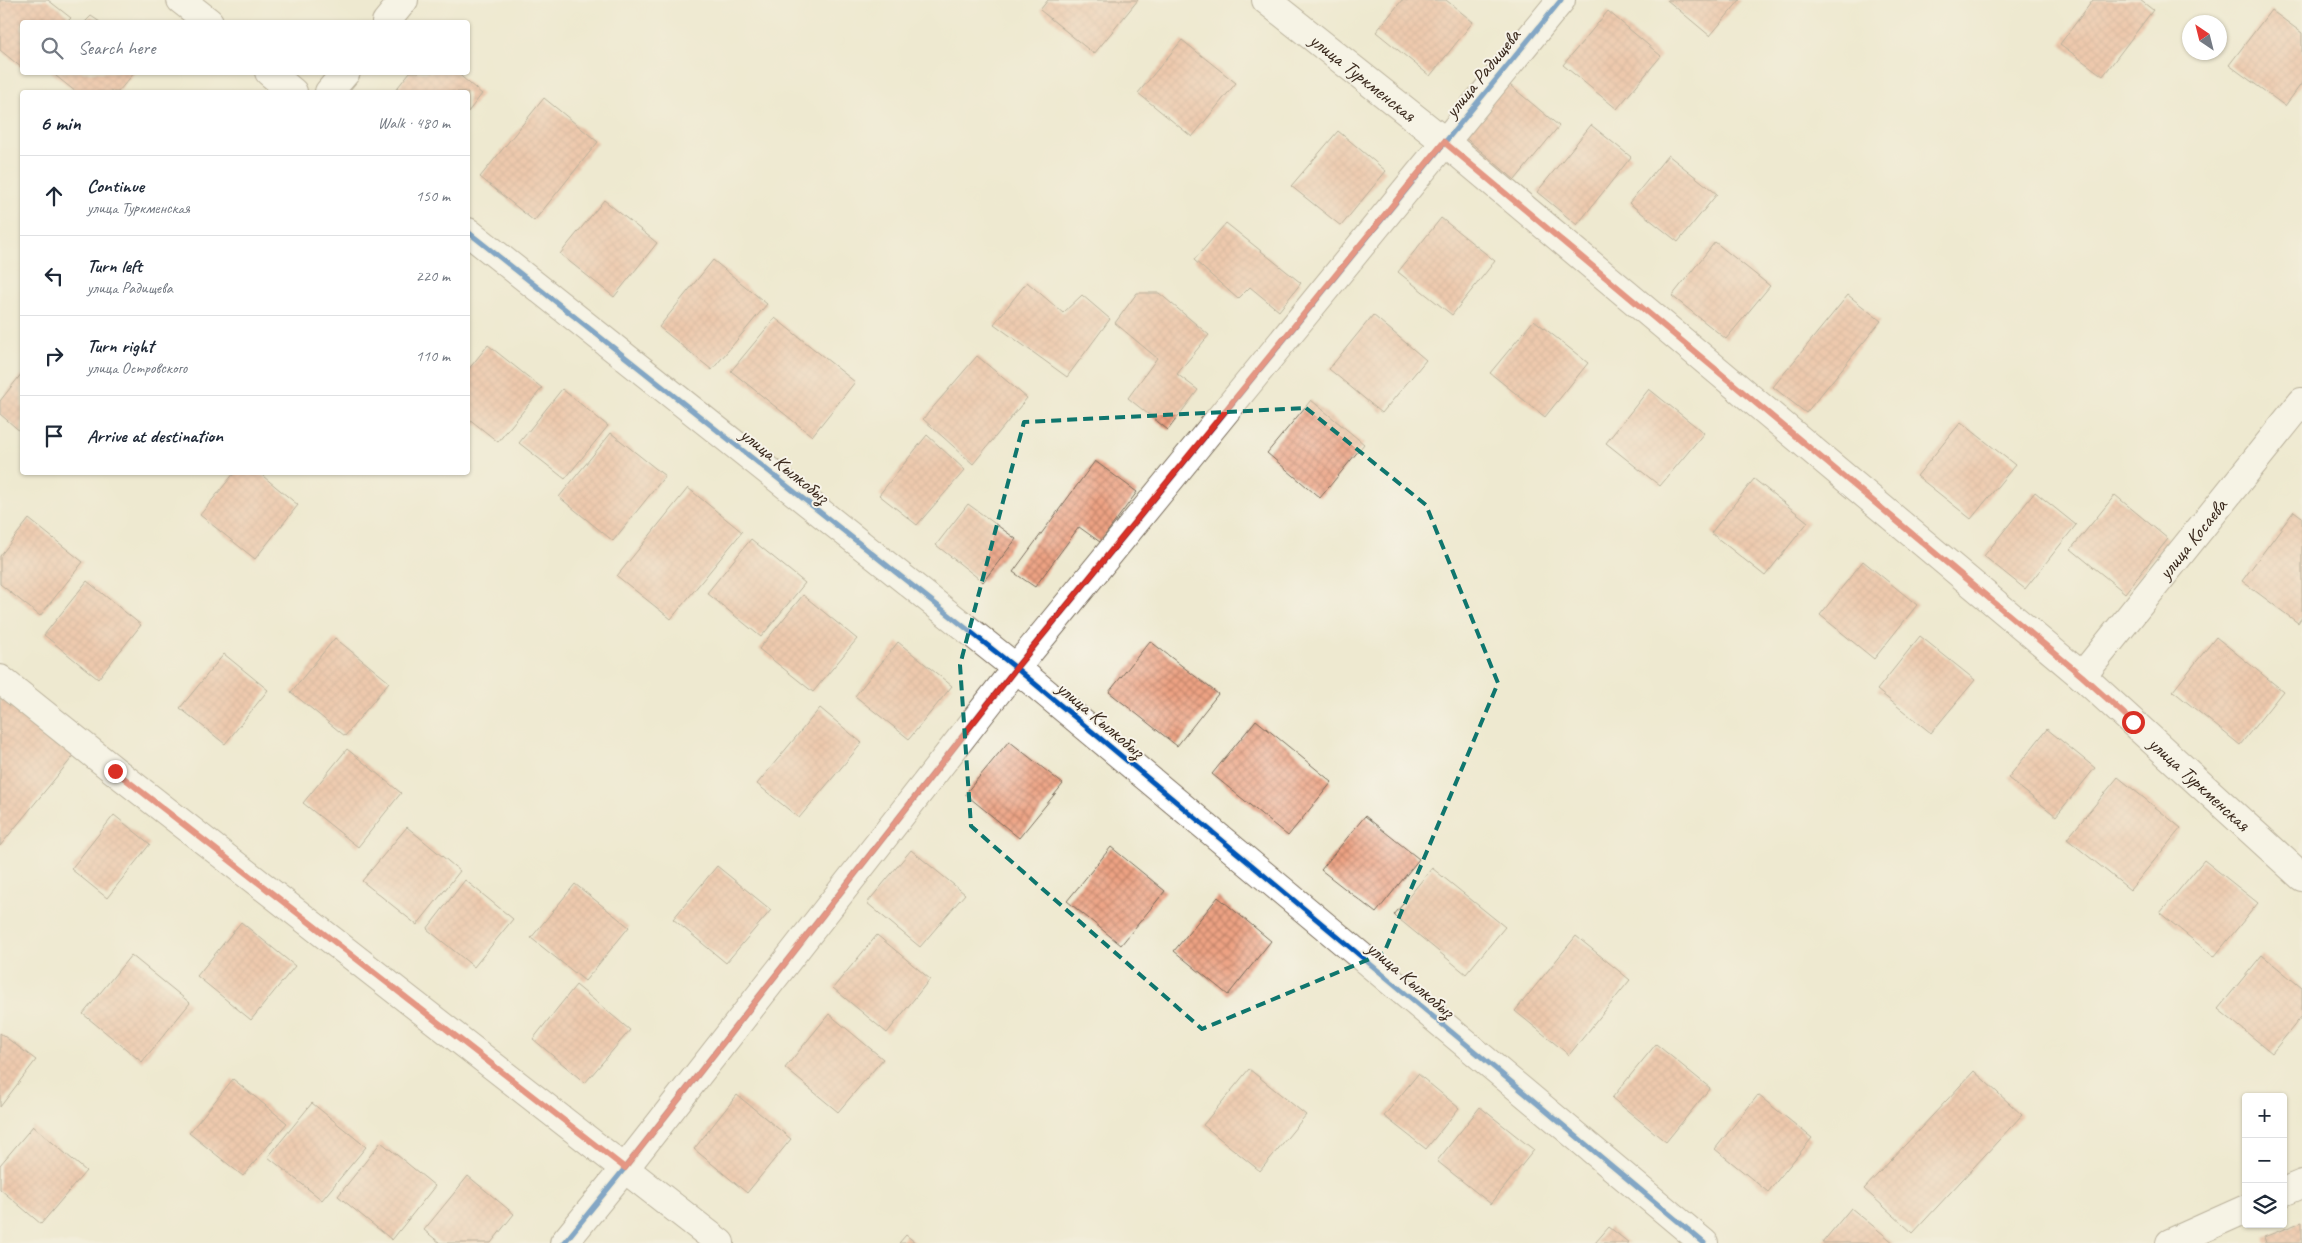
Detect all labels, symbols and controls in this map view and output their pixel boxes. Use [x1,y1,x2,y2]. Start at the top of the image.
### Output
north arrow [2182,15,2227,60]
search box [20,20,470,75]
street label: улица Радищева [1438,23,1527,124]
street label: улица Туркменская [1304,27,1422,128]
icon: search [38,34,66,62]
text: Search here [78,36,155,60]
text: 6 min [40,110,81,136]
text: Walk · 480 m [378,113,450,133]
text: Continue [87,174,144,198]
icon: ahead [40,182,68,210]
text: 150 m [416,186,450,206]
text: улица Туркменская [87,198,190,218]
text: Turn left [87,254,142,278]
icon: left [40,262,68,290]
text: 220 m [416,266,450,286]
text: улица Радищева [87,278,173,298]
text: Turn right [87,334,154,358]
icon: right [40,342,68,370]
text: 110 m [416,346,450,366]
text: улица Островского [87,358,187,378]
street label: улица Кылкобыз [734,421,835,511]
icon: arrive [40,422,68,450]
text: Arrive at destination [87,424,223,448]
street label: улица Косаева [2152,493,2233,585]
street label: улица Кылкобыз [1050,675,1151,765]
route start [2122,711,2145,734]
street label: улица Туркменская [2143,730,2256,837]
route end [104,760,127,783]
street label: улица Кылкобыз [1360,935,1461,1025]
map controls [2242,1093,2287,1228]
button: + [2242,1093,2287,1138]
button: − [2242,1138,2287,1183]
button: layers [2242,1183,2287,1228]

